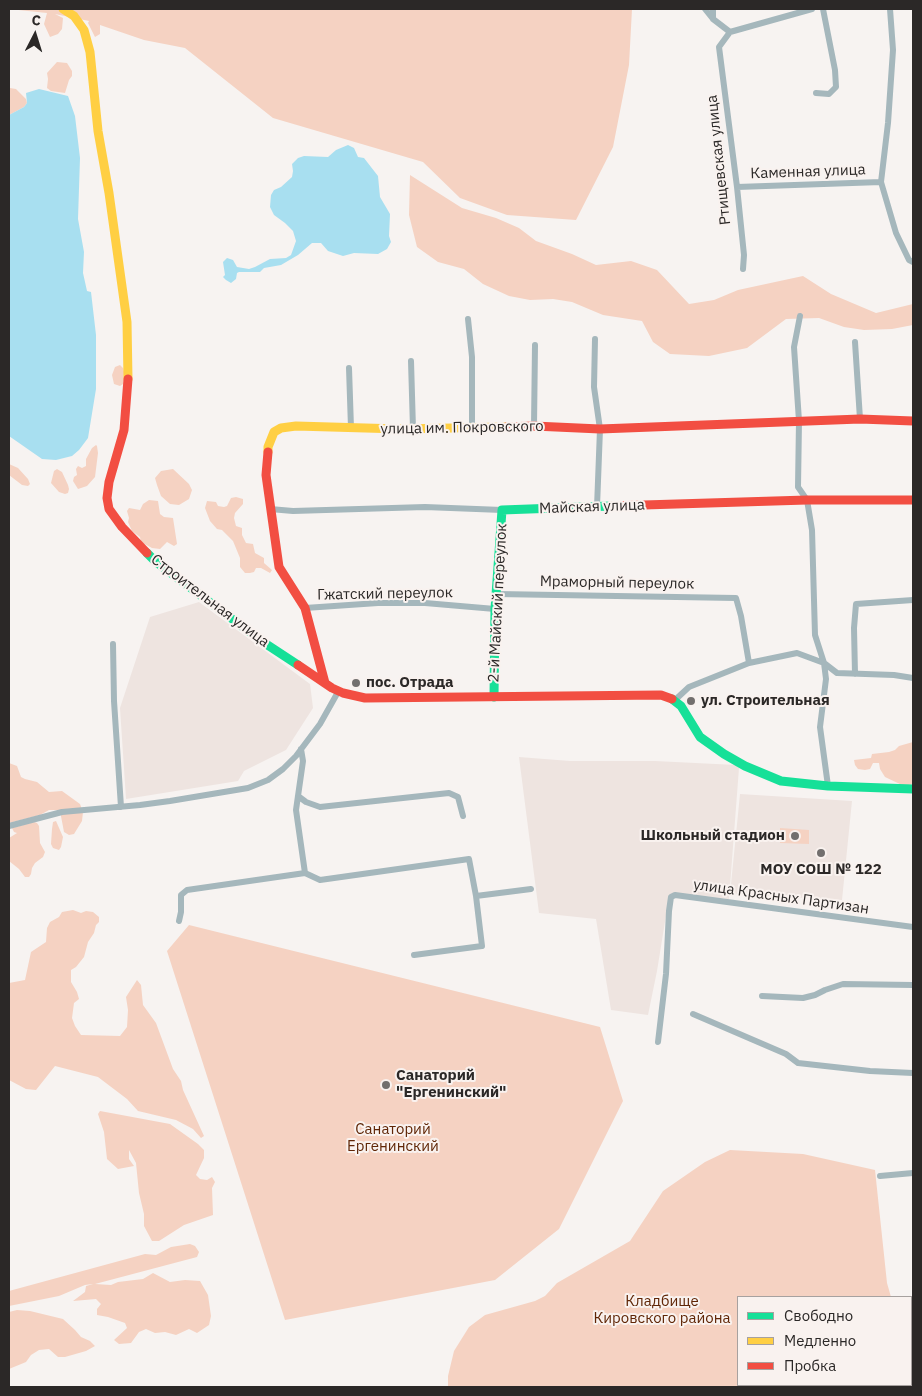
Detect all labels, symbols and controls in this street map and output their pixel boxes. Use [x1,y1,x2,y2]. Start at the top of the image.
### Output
north arrow [10,10,60,60]
text: С [31,11,42,29]
street label: Ртищевская улица [703,94,735,226]
street label: Каменная улица [750,161,866,183]
street label: улица им. Покровского [380,418,544,438]
street label: Майская улица [539,496,645,518]
street label: 2-й Майский переулок [485,523,511,683]
street label: Строительная улица [147,551,273,651]
street label: Мраморный переулок [540,573,694,593]
street label: Гжатский переулок [317,584,453,604]
place label: пос. Отрада [366,674,454,692]
marker: пос. Отрада [350,677,362,689]
place label: ул. Строительная [701,692,830,710]
marker: ул. Строительная [685,695,697,707]
place label: Школьный стадион [640,827,785,845]
marker: Школьный стадион [789,830,801,842]
marker: МОУ СОШ № 122 [815,847,827,859]
place label: МОУ СОШ № 122 [760,861,882,879]
street label: улица Красных Партизан [692,876,870,918]
place label: Санаторий "Ергенинский" [396,1067,507,1102]
marker: Санаторий "Ергенинский" [380,1079,392,1091]
park label: Санаторий Ергенинский [347,1121,439,1156]
park label: Кладбище Кировского района [594,1293,730,1328]
legend [737,1296,912,1386]
text: Свободно [784,1306,853,1325]
text: Медленно [784,1331,856,1350]
text: Пробка [784,1356,836,1375]

